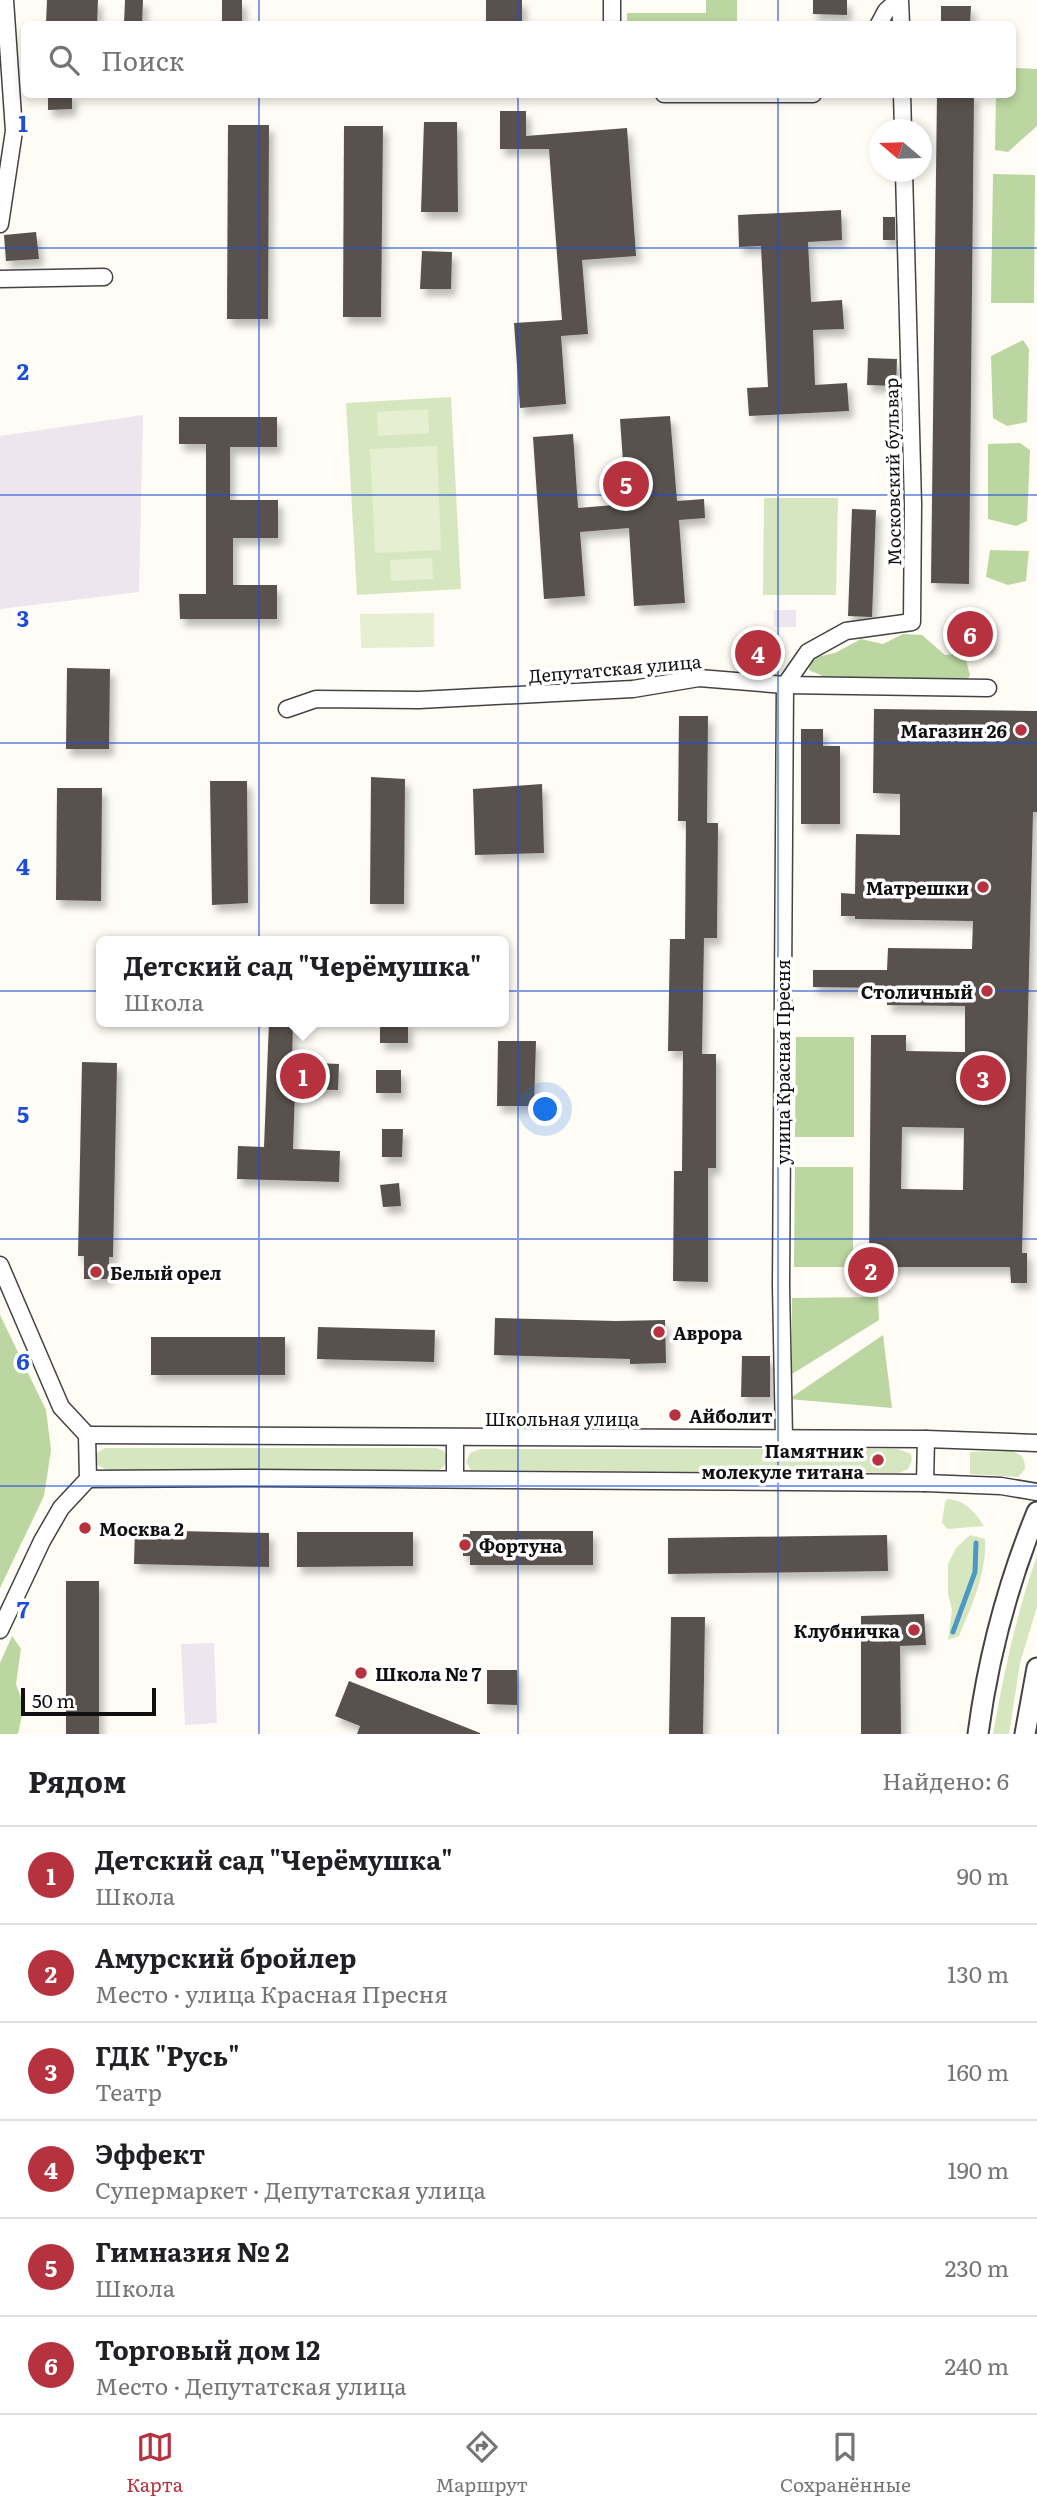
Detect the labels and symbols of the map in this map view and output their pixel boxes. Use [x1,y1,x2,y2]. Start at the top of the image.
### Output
text: 1 [18,105,28,139]
north arrow [869,119,932,182]
text: 2 [17,353,29,387]
street label: Московский бульвар [877,378,907,566]
pin: 5 [603,458,649,510]
text: 3 [17,600,29,634]
pin: 6 [947,608,993,660]
pin: 4 [735,627,781,679]
street label: Депутатская улица [528,647,703,689]
place label: Магазин 26 [900,717,1007,744]
marker: Магазин 26 [1013,722,1029,738]
text: 4 [16,848,30,882]
place label: Матрешки [866,874,969,901]
marker: Матрешки [975,879,991,895]
street label: улица Красная Пресня [769,959,796,1165]
place label: Столичный [861,978,973,1005]
marker: Столичный [979,983,995,999]
pin: 1 [280,1050,326,1102]
pin: 3 [960,1052,1006,1104]
your location [528,1092,562,1126]
text: 5 [17,1096,29,1130]
pin: 2 [848,1244,894,1296]
place label: Белый орел [110,1259,222,1286]
marker: Белый орел [88,1264,104,1280]
place label: Аврора [673,1319,743,1346]
marker: Аврора [651,1324,667,1340]
text: 6 [16,1343,30,1377]
place label: Айболит [689,1402,773,1429]
street label: Школьная улица [485,1405,640,1432]
marker: Айболит [667,1407,683,1423]
place label: Памятник молекуле титана [702,1437,865,1485]
marker: Памятник молекуле титана [870,1452,886,1468]
place label: Москва 2 [99,1515,184,1542]
marker: Москва 2 [77,1520,93,1536]
place label: Фортуна [479,1532,563,1559]
marker: Фортуна [457,1537,473,1553]
text: 7 [17,1591,30,1625]
place label: Клубничка [794,1617,901,1644]
marker: Клубничка [906,1622,922,1638]
place label: Школа № 7 [375,1660,482,1687]
marker: Школа № 7 [353,1665,369,1681]
scale bar [21,1685,156,1717]

